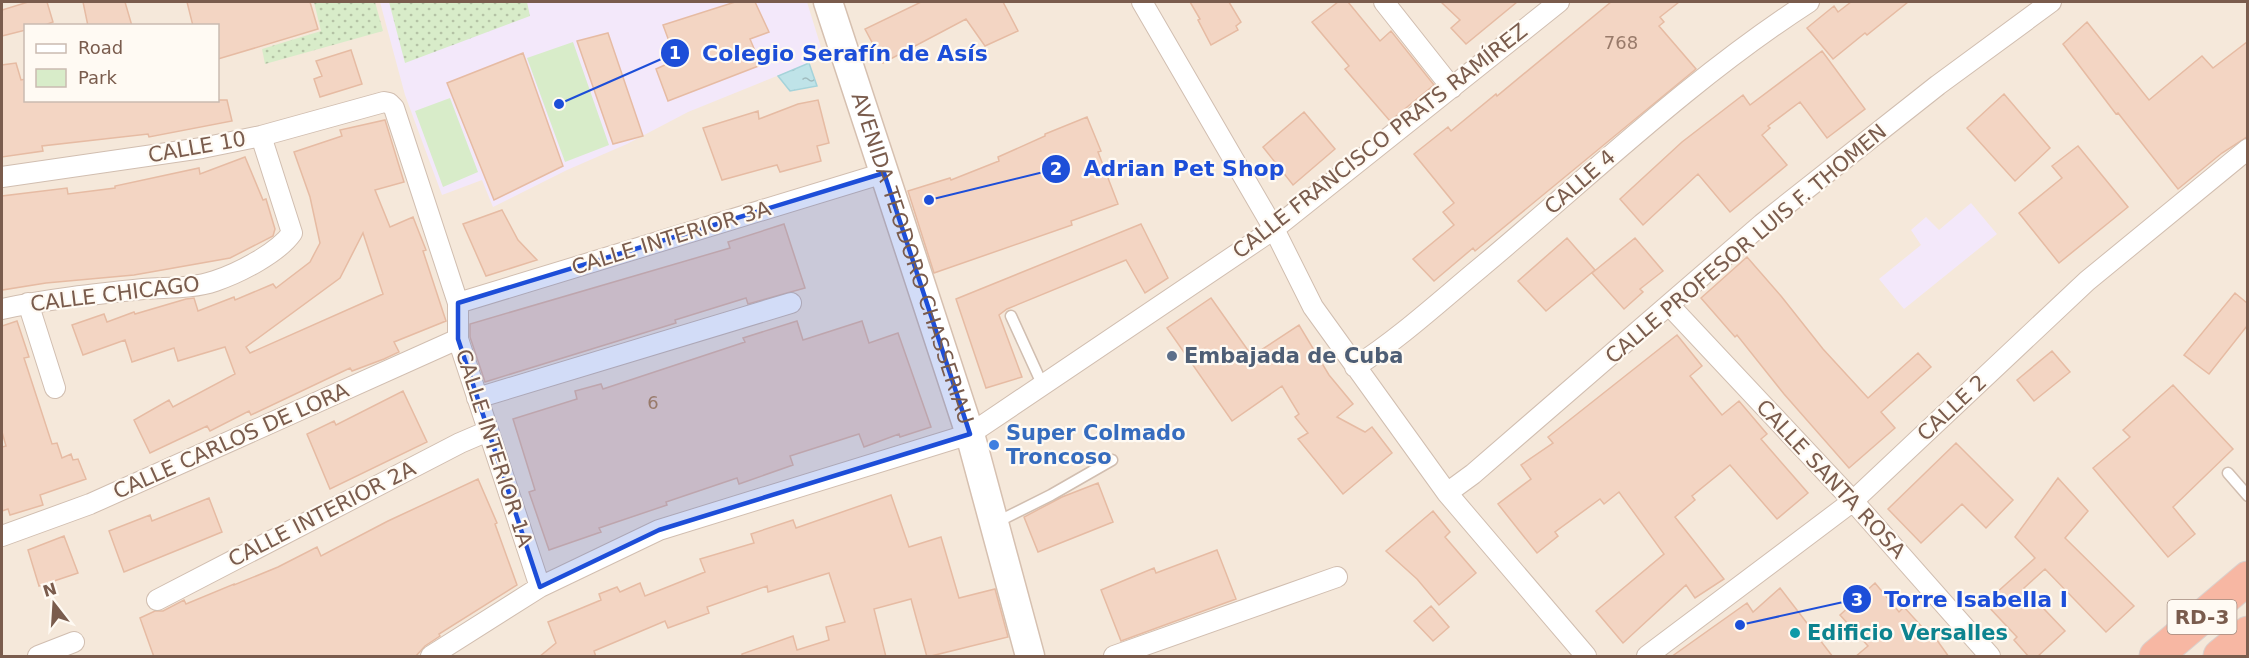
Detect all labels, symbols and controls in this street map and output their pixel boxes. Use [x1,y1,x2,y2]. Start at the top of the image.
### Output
street label: CALLE FRANCISCO PRATS RAMÍREZ [1227,18,1532,263]
legend [24,24,219,102]
house number: 768 [1604,32,1638,53]
callout: Colegio Serafín de Asís [660,33,1000,73]
text: Road [78,37,123,58]
text: Colegio Serafín de Asís [702,41,988,66]
text: 1 [669,42,681,63]
text: Park [78,67,117,88]
street label: AVENIDA TEODORO CHASSERIAU [847,89,978,428]
street label: CALLE PROFESOR LUIS F. THOMEN [1601,119,1891,369]
street label: CALLE 10 [146,127,248,167]
street label: CALLE 4 [1540,145,1620,219]
callout: Adrian Pet Shop [1041,149,1296,189]
text: Adrian Pet Shop [1084,156,1284,181]
text: 2 [1050,158,1062,179]
street label: CALLE INTERIOR 3A [569,196,774,280]
street label: CALLE CHICAGO [29,272,201,316]
place label: Embajada de Cuba [1184,344,1403,368]
street label: CALLE INTERIOR 1A [451,346,538,551]
marker: Embajada de Cuba [1165,349,1179,363]
street label: CALLE 2 [1912,370,1992,446]
street label: CALLE CARLOS DE LORA [110,378,353,504]
house number: 6 [647,392,659,413]
street label: CALLE SANTA ROSA [1751,395,1911,564]
place label: Super Colmado Troncoso [1006,421,1186,469]
marker: Super Colmado Troncoso [987,438,1001,452]
street label: CALLE INTERIOR 2A [224,456,420,572]
north arrow [24,574,84,634]
text: N [41,579,59,601]
callout: Torre Isabella I [1842,579,2080,619]
text: Torre Isabella I [1884,587,2068,612]
text: 3 [1851,589,1863,610]
road number: RD-3 [2168,600,2236,634]
place label: Edificio Versalles [1807,621,2008,645]
marker: Edificio Versalles [1788,626,1802,640]

